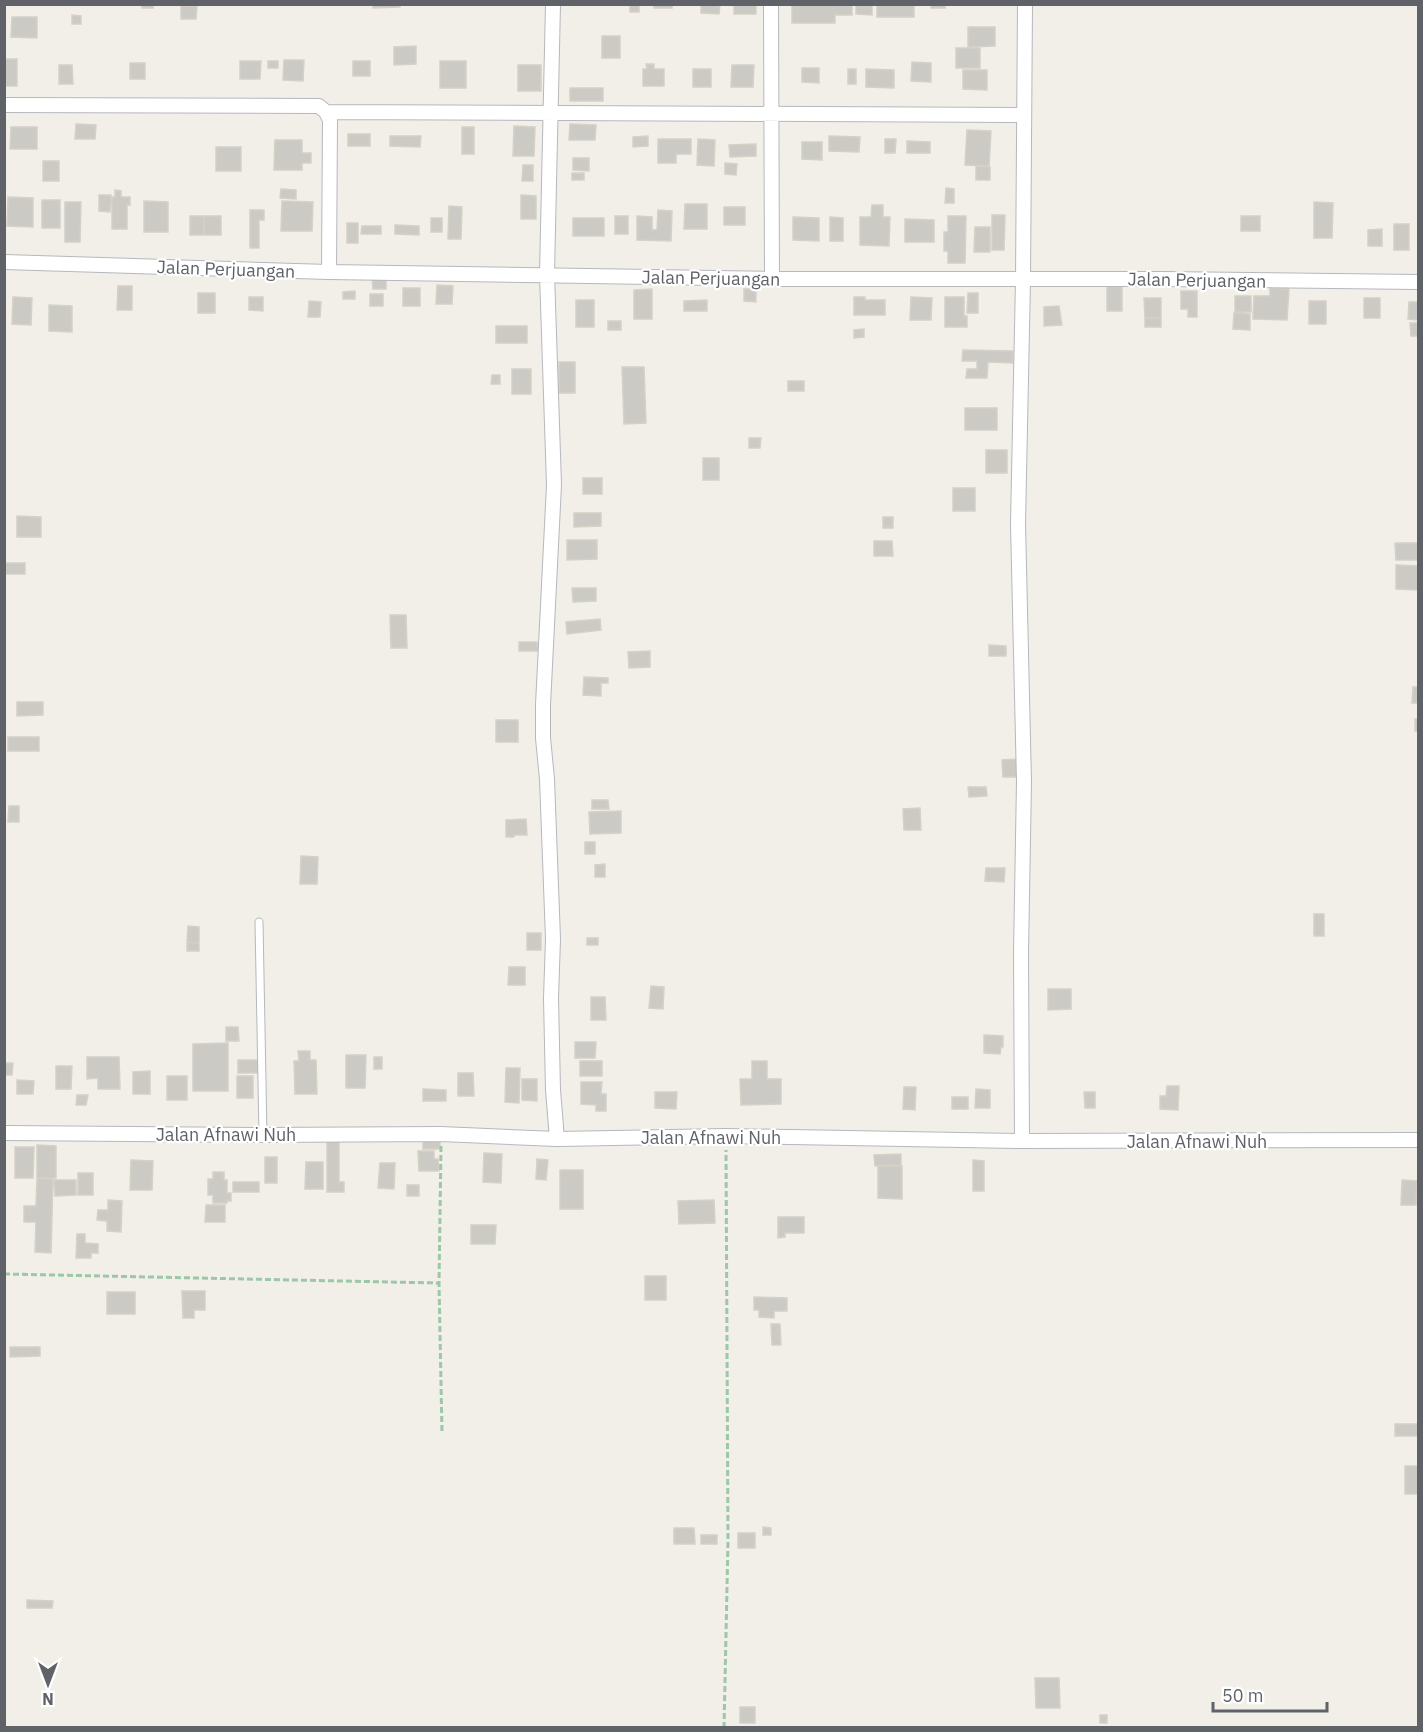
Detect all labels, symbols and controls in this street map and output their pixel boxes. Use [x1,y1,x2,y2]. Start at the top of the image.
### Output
street label: Jalan Perjuangan [156,255,296,283]
street label: Jalan Perjuangan [641,265,781,291]
street label: Jalan Perjuangan [1127,267,1267,293]
street label: Jalan Afnawi Nuh [156,1123,296,1146]
street label: Jalan Afnawi Nuh [641,1126,781,1149]
street label: Jalan Afnawi Nuh [1127,1130,1267,1153]
north arrow [18,1654,78,1714]
scale bar [1213,1675,1327,1713]
text: 50 m [1222,1684,1264,1707]
text: N [42,1689,54,1709]

